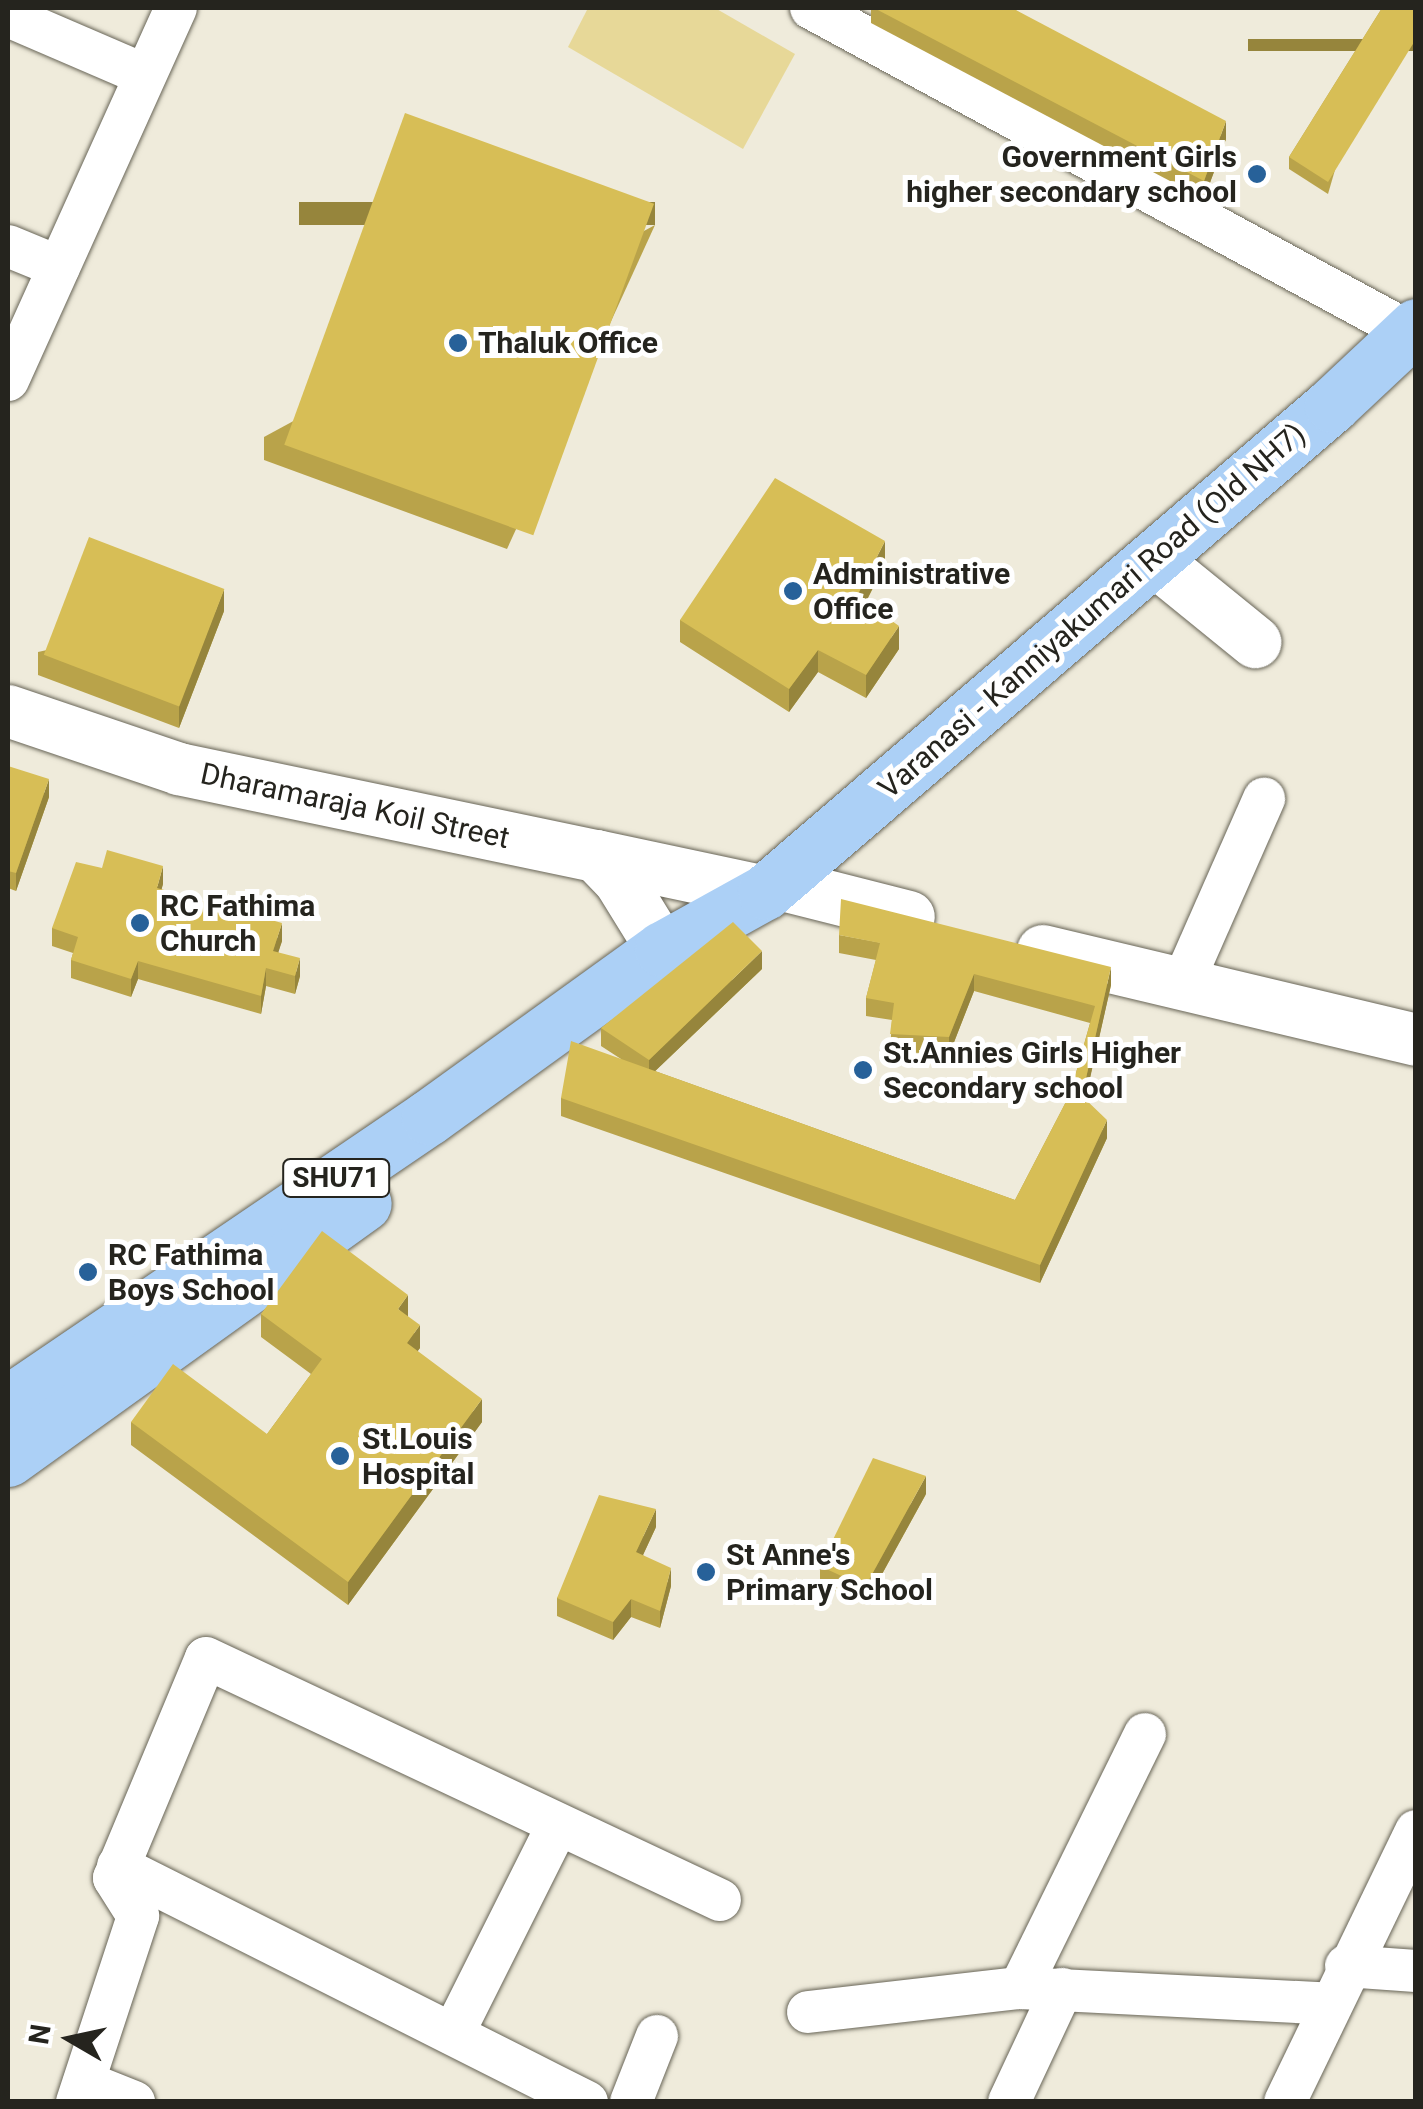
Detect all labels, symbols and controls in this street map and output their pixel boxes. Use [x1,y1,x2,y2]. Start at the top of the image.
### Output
place label: Government Girls higher secondary school [906,139,1237,210]
marker: Government Girls higher secondary school [1246,163,1268,185]
place label: Thaluk Office [478,325,658,361]
marker: Thaluk Office [447,332,469,354]
street label: Varanasi - Kanniyakumari Road (Old NH7) [871,416,1313,806]
place label: Administrative Office [813,556,1010,626]
marker: Administrative Office [782,580,804,602]
street label: Dharamaraja Koil Street [197,756,513,856]
place label: RC Fathima Church [160,888,315,958]
marker: RC Fathima Church [129,912,151,934]
place label: St.Annies Girls Higher Secondary school [883,1035,1181,1106]
marker: St.Annies Girls Higher Secondary school [852,1059,874,1081]
road number: SHU71 [281,1155,391,1201]
place label: RC Fathima Boys School [108,1237,275,1308]
marker: RC Fathima Boys School [77,1261,99,1283]
place label: St.Louis Hospital [362,1421,474,1492]
marker: St.Louis Hospital [327,1443,353,1469]
place label: St Anne's Primary School [726,1537,933,1608]
marker: St Anne's Primary School [695,1561,717,1583]
north arrow [20,1989,120,2089]
text: N [22,2022,58,2047]

